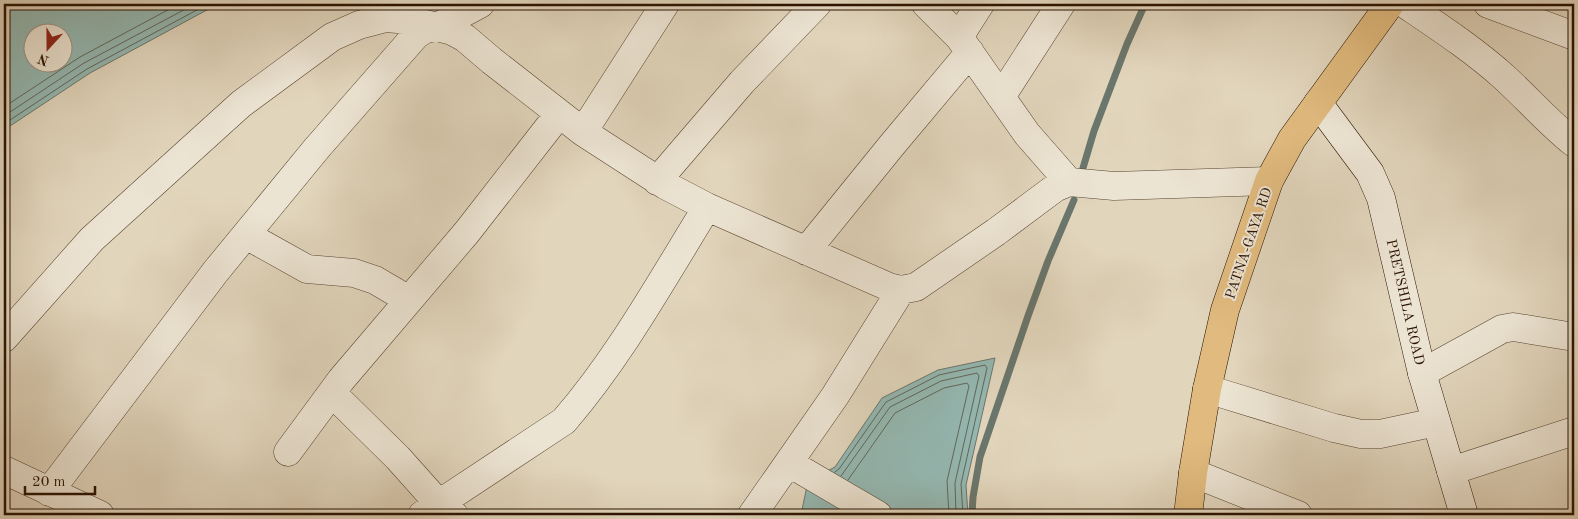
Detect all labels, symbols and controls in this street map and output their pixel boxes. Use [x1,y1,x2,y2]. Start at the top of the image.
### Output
north arrow [22,22,72,72]
text: N [36,51,51,68]
street label: PATNA-GAYA RD [1223,186,1275,301]
street label: PRETSHILA ROAD [1384,238,1426,367]
scale bar [25,464,95,496]
text: 20 m [32,475,66,490]

